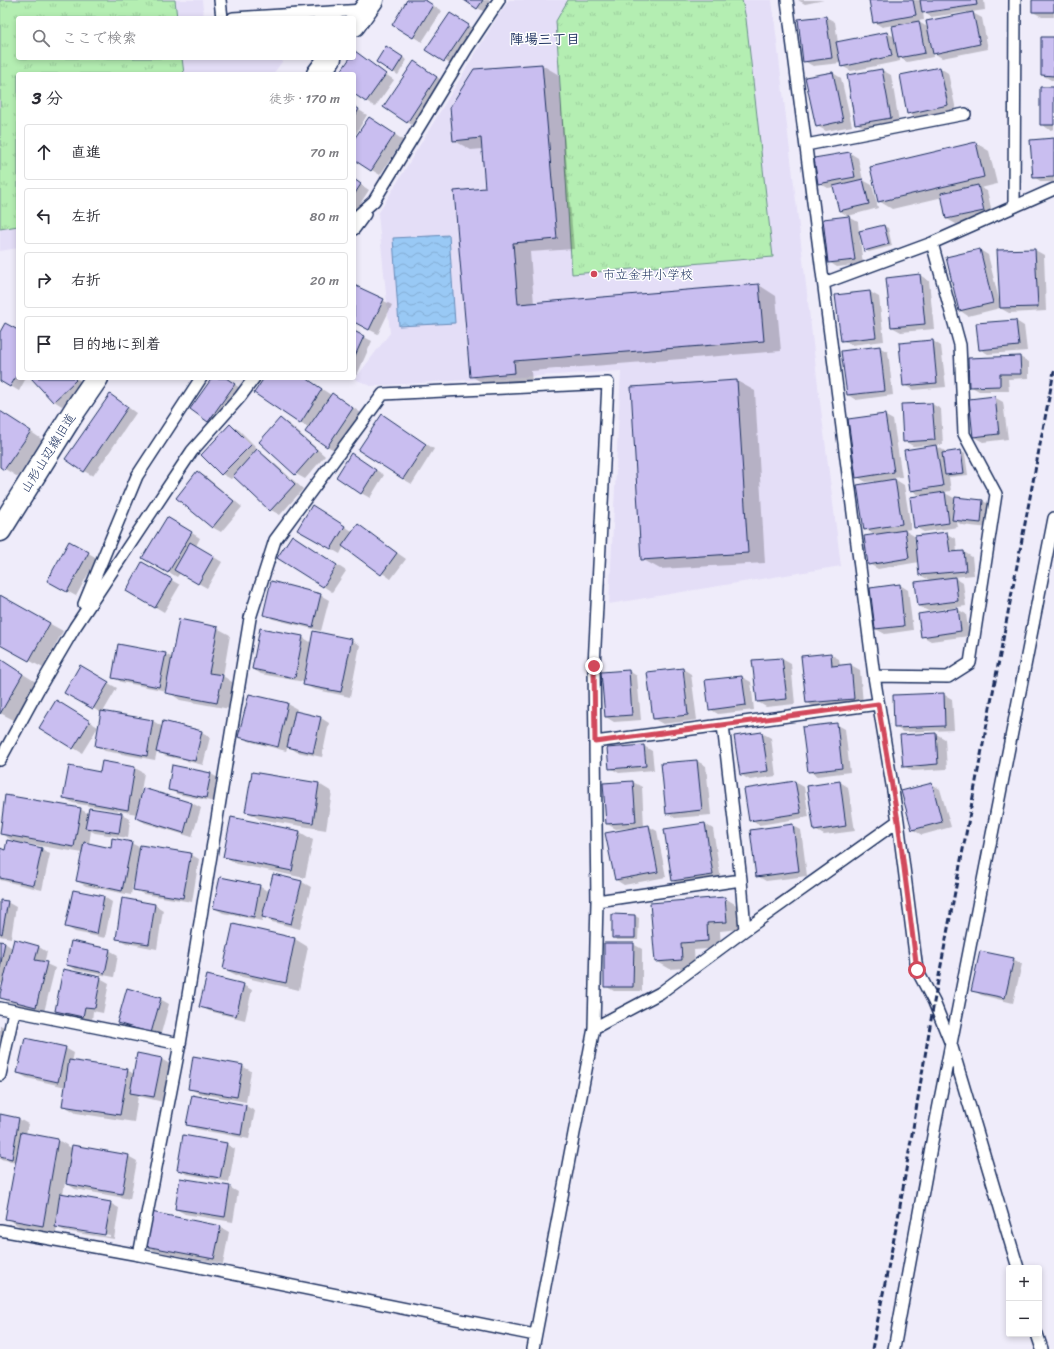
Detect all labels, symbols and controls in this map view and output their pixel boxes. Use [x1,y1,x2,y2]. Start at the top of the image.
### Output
search box [16,16,356,60]
text: ここで検索 [62,25,137,51]
icon: search [30,27,52,49]
district label: 陣場三丁目 [510,27,580,52]
text: 3 分 [32,83,63,113]
text: 徒歩 · 170 m [269,87,340,110]
text: 直進 [71,139,101,165]
icon: ahead [33,141,55,163]
text: 70 m [310,141,339,164]
text: 左折 [71,203,101,229]
icon: left [33,205,55,227]
text: 80 m [310,205,339,228]
place label: 市立金井小学校 [602,263,693,286]
text: 右折 [71,267,101,293]
icon: right [33,269,55,291]
text: 20 m [310,269,339,292]
marker: 市立金井小学校 [589,269,599,279]
text: 目的地に到着 [71,331,161,357]
icon: arrive [33,333,55,355]
street label: 山形山辺線旧道 [14,408,82,498]
route end [585,657,603,675]
route start [908,961,926,979]
map controls [1006,1265,1042,1337]
button: + [1006,1265,1042,1301]
button: − [1006,1301,1042,1337]

